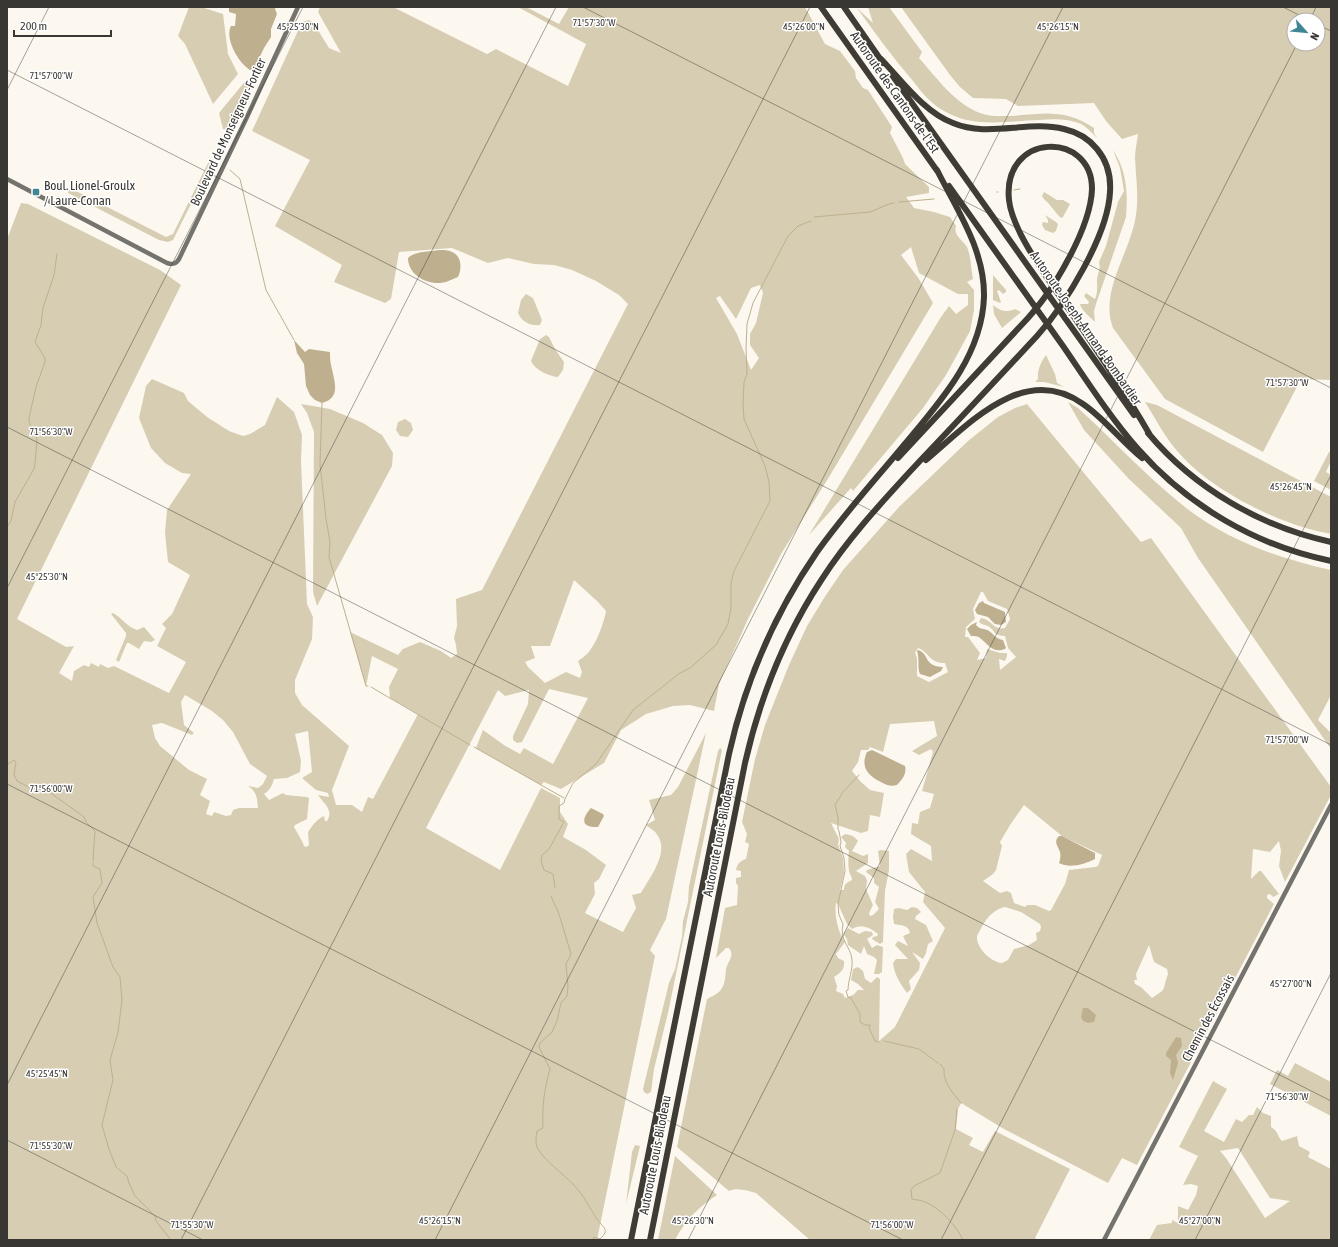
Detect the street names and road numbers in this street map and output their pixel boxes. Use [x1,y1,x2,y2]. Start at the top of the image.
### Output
street label: Autoroute des Cantons-de-l'Est [847,28,943,156]
street label: Boulevard de Monseigneur-Fortier [187,55,269,208]
street label: Autoroute Joseph-Armand-Bombardier [1027,248,1145,408]
street label: Autoroute Louis-Bilodeau [700,776,738,898]
street label: Chemin des Écossais [1179,972,1237,1064]
street label: Autoroute Louis-Bilodeau [636,1094,674,1216]

